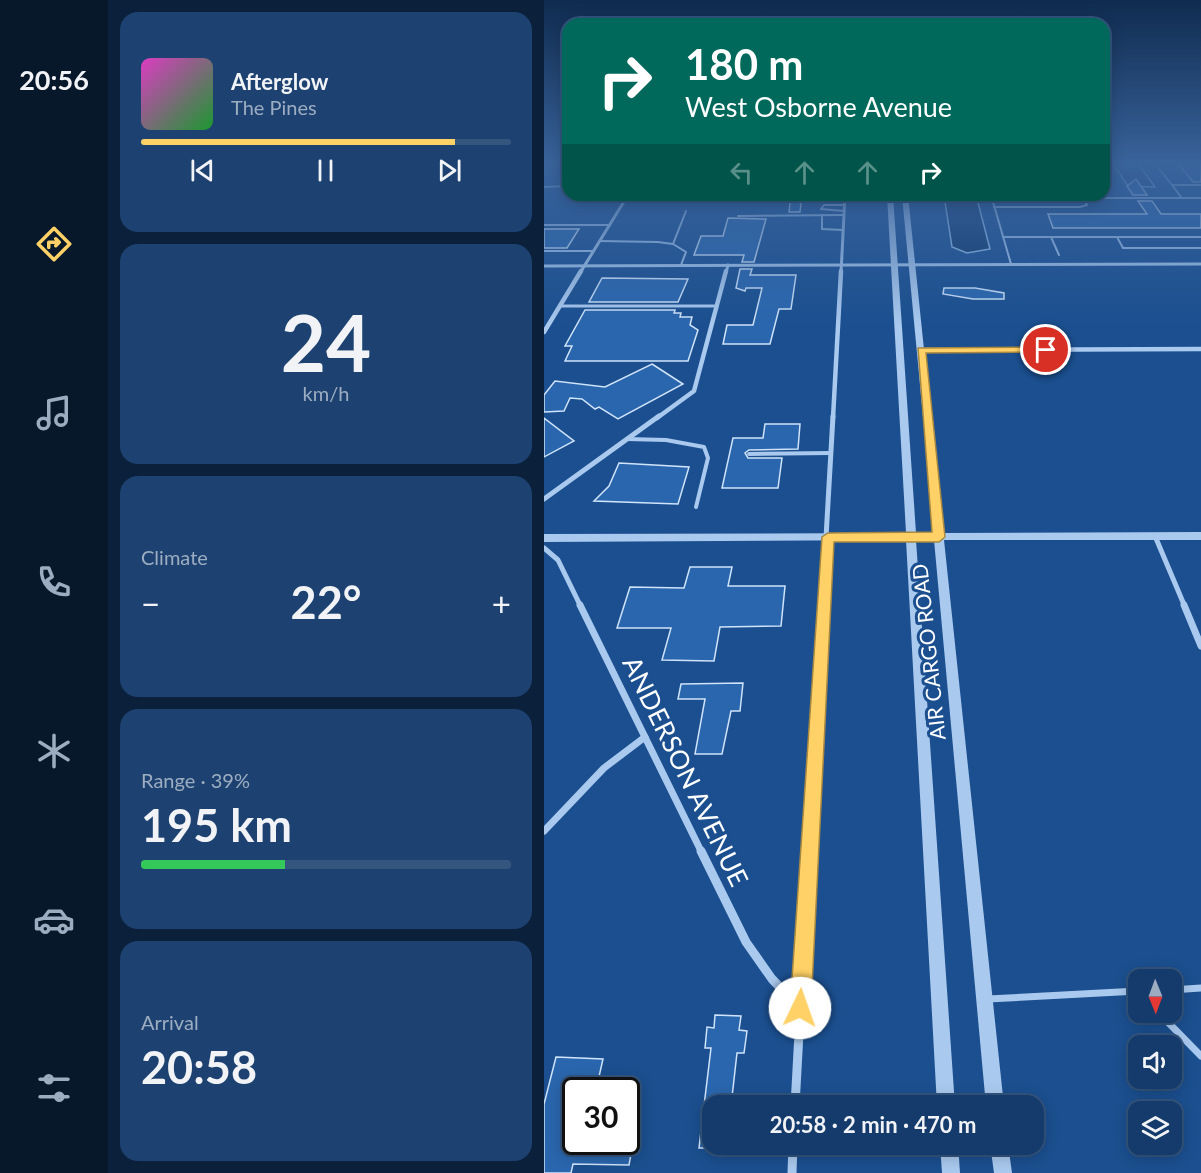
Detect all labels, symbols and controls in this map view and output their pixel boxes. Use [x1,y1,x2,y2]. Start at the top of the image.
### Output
text: 180 m [685,39,803,89]
icon: right [586,42,664,120]
text: 20:56 [19,63,89,96]
text: Afterglow [231,68,328,95]
text: West Osborne Avenue [685,90,952,123]
text: The Pines [231,95,317,119]
icon: previous [186,154,219,187]
icon: pause [309,154,342,187]
icon: next [433,154,466,187]
icon: left [725,156,758,189]
icon: ahead [788,156,821,189]
icon: ahead [851,156,884,189]
icon: right [914,156,947,189]
icon: directions [33,223,75,265]
text: 24 [281,295,371,389]
pin [1020,324,1071,375]
icon: arrive [1029,333,1062,366]
text: km/h [303,381,349,405]
icon: music [33,392,75,434]
text: Climate [141,545,208,569]
icon: phone [33,561,75,603]
street label: AIR CARGO ROAD [906,563,950,741]
text: 22° [291,575,361,629]
text: − [141,583,160,623]
text: + [492,583,511,623]
street label: ANDERSON AVENUE [616,651,756,891]
icon: climate [33,730,75,772]
text: Range · 39% [141,768,250,792]
text: 195 km [141,798,292,852]
icon: car [33,899,75,941]
north arrow [1128,969,1182,1023]
map controls [1128,969,1182,1155]
position arrow [768,976,832,1040]
text: Arrival [141,1010,199,1034]
button: sound [1128,1035,1182,1089]
text: 20:58 [141,1040,257,1094]
icon: filters [33,1067,75,1109]
speed limit sign: 30 [562,1077,640,1155]
button: layers [1128,1101,1182,1155]
text: 20:58 · 2 min · 470 m [770,1111,976,1138]

